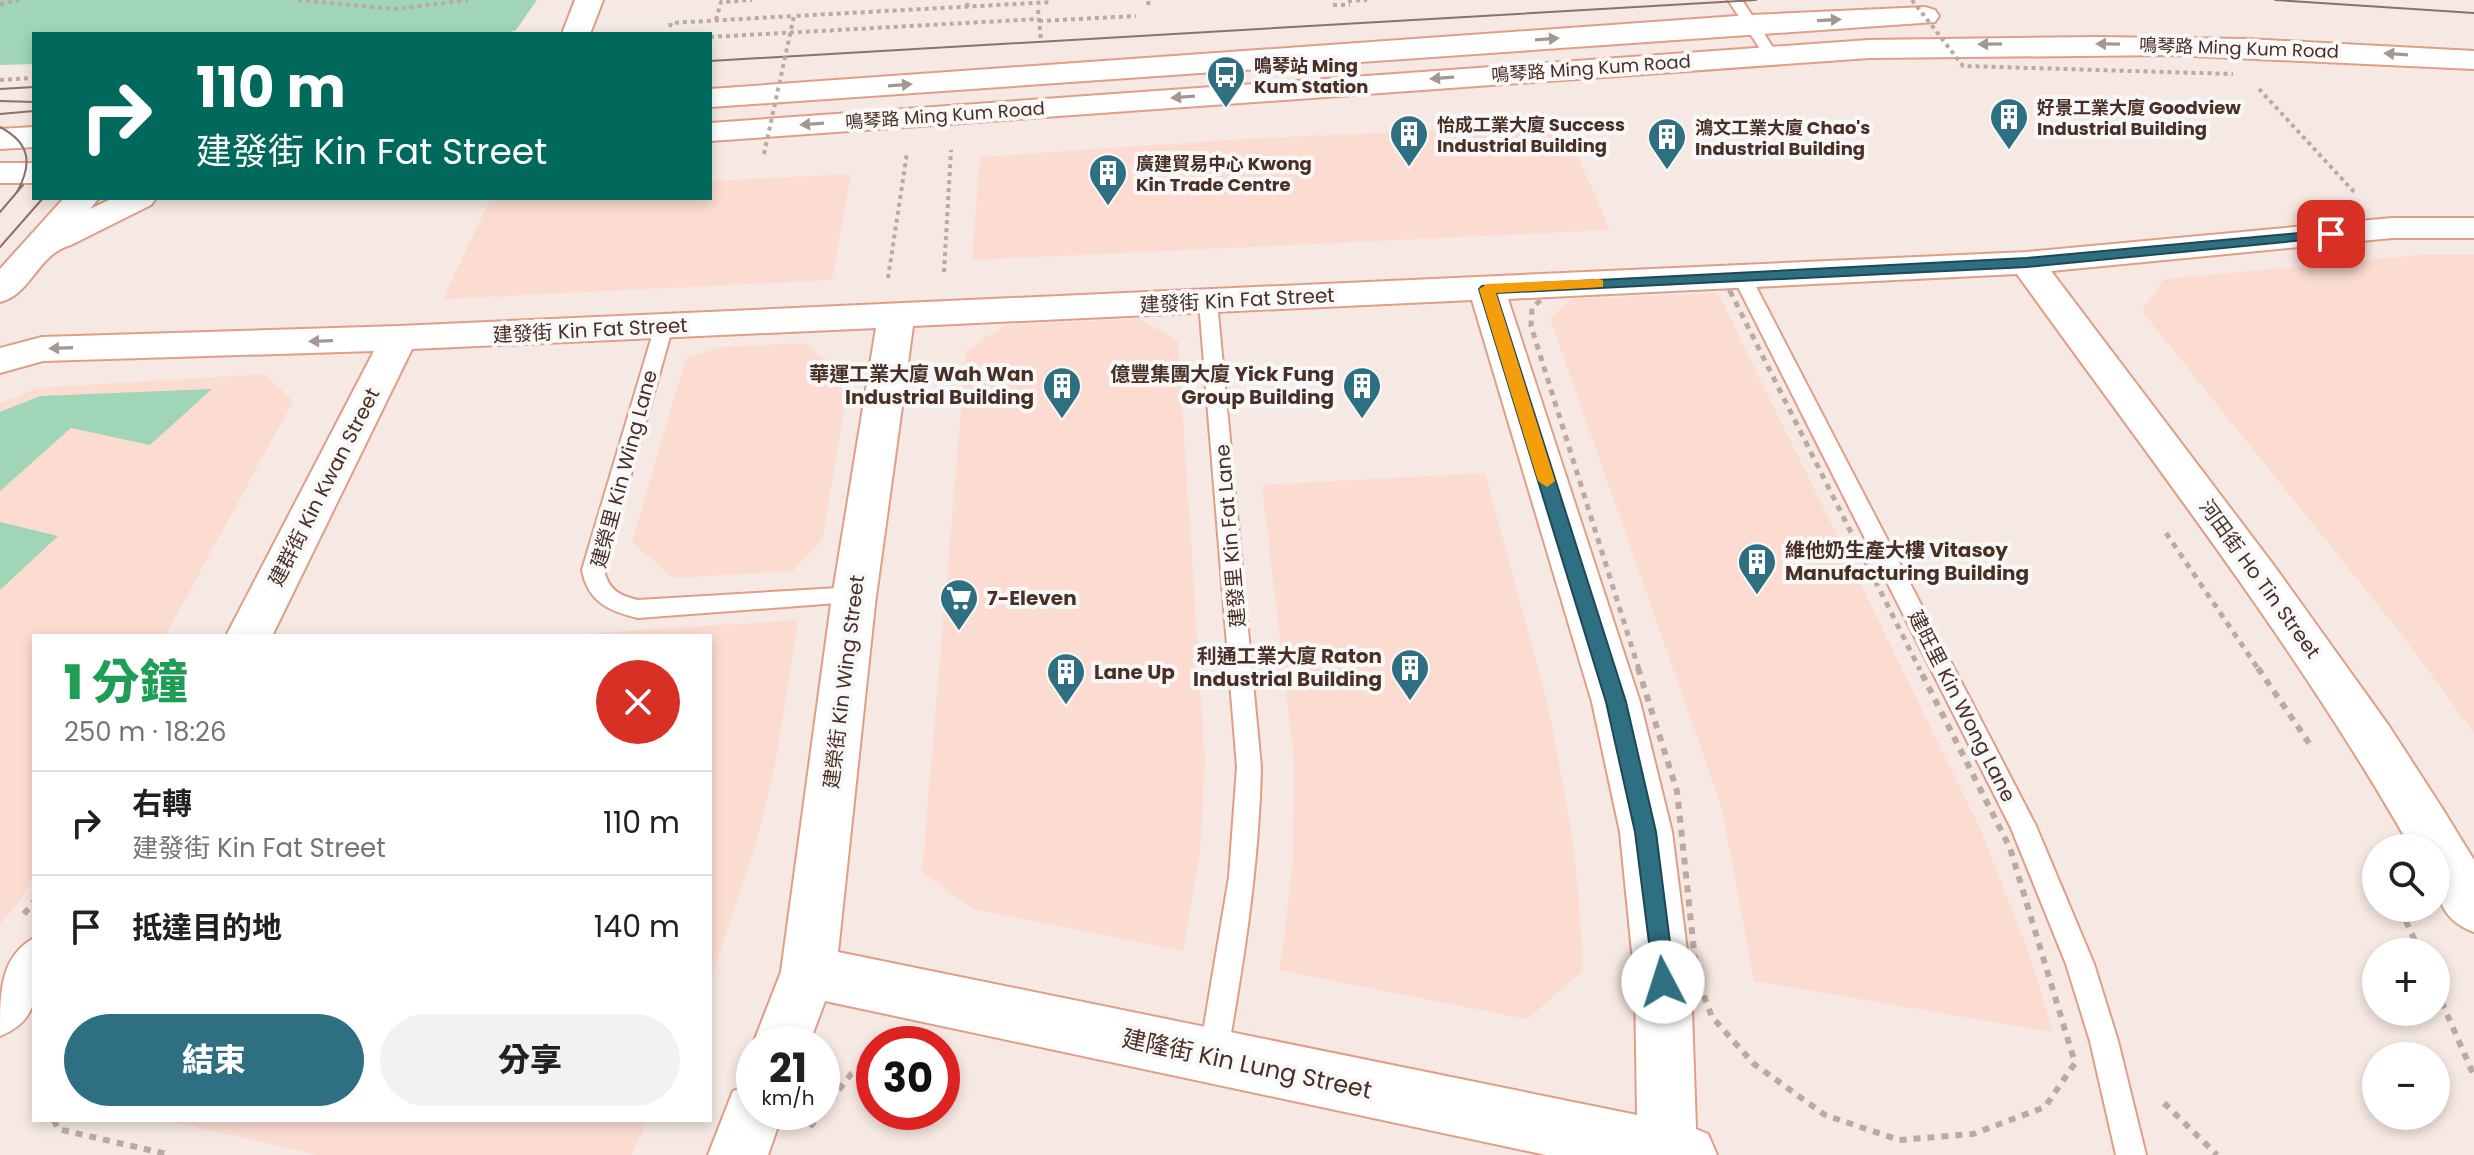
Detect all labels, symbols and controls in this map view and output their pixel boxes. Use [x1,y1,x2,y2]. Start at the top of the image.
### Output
one-way arrow [1817,13,1842,26]
one-way arrow [1535,32,1560,45]
street label: 鳴琴路 Ming Kum Road [2139,32,2339,64]
one-way arrow [1977,38,2002,51]
one-way arrow [2095,38,2120,50]
one-way arrow [2383,47,2408,60]
text: 110 m [196,48,346,127]
street label: 鳴琴路 Ming Kum Road [1491,49,1691,87]
place label: 鳴琴站 Ming Kum Station [1254,53,1368,99]
bus stop icon: 鳴琴站 Ming Kum Station [1205,54,1247,109]
icon: right [64,64,168,168]
one-way arrow [1429,72,1454,85]
one-way arrow [888,78,913,91]
one-way arrow [1170,91,1195,104]
place label: 好景工業大廈 Goodview Industrial Building [2037,95,2241,141]
street label: 鳴琴路 Ming Kum Road [845,96,1045,134]
building icon: 好景工業大廈 Goodview Industrial Building [1988,96,2030,151]
place label: 怡成工業大廈 Success Industrial Building [1437,112,1625,158]
building icon: 怡成工業大廈 Success Industrial Building [1388,113,1430,168]
place label: 鴻文工業大廈 Chao's Industrial Building [1695,115,1870,161]
building icon: 鴻文工業大廈 Chao's Industrial Building [1646,116,1688,171]
one-way arrow [799,118,824,131]
text: 建發街 Kin Fat Street [196,126,547,177]
place label: 廣建貿易中心 Kwong Kin Trade Centre [1136,151,1312,197]
building icon: 廣建貿易中心 Kwong Kin Trade Centre [1087,152,1129,207]
pin [2297,200,2365,268]
icon: arrive [2309,212,2353,256]
street label: 建發街 Kin Fat Street [1139,281,1335,319]
street label: 建發街 Kin Fat Street [492,311,688,349]
one-way arrow [308,334,333,347]
one-way arrow [48,342,73,355]
place label: 華運工業大廈 Wah Wan Industrial Building [809,360,1034,411]
place label: 億豐集團大廈 Yick Fung Group Building [1110,360,1334,411]
building icon: 華運工業大廈 Wah Wan Industrial Building [1041,365,1083,420]
building icon: 億豐集團大廈 Yick Fung Group Building [1341,365,1383,420]
street label: 建榮里 Kin Wing Lane [584,367,664,571]
street label: 建群街 Kin Kwan Street [262,383,386,591]
street label: 建發里 Kin Fat Lane [1208,443,1252,629]
street label: 河田街 Ho Tin Street [2193,494,2327,664]
place label: 維他奶生產大樓 Vitasoy Manufacturing Building [1785,536,2029,587]
building icon: 維他奶生產大樓 Vitasoy Manufacturing Building [1736,541,1778,596]
street label: 建榮街 Kin Wing Street [817,574,871,790]
supermarket icon: 7-Eleven [938,577,980,632]
place label: 7-Eleven [987,584,1077,612]
street label: 建旺里 Kin Wong Lane [1901,605,2023,807]
place label: 利通工業大廈 Raton Industrial Building [1193,642,1382,693]
building icon: 利通工業大廈 Raton Industrial Building [1389,647,1431,702]
text: 1 分鐘 [64,649,188,716]
building icon: Lane Up [1045,651,1087,706]
place label: Lane Up [1094,658,1175,686]
button: close [596,660,680,744]
text: 250 m · 18:26 [64,714,226,750]
text: 右轉 [132,782,192,825]
icon: right [64,801,108,845]
text: 110 m [603,801,680,844]
text: 建發街 Kin Fat Street [132,830,386,866]
map controls [2362,834,2450,1130]
button: search [2362,834,2450,922]
icon: arrive [64,905,108,949]
text: 140 m [594,905,680,948]
text: 抵達目的地 [132,906,282,949]
button: + [2362,938,2450,1026]
position arrow [1621,940,1705,1024]
button: 結束 [64,1014,364,1106]
button: 分享 [380,1014,680,1106]
street label: 建隆街 Kin Lung Street [1119,1021,1375,1107]
speed limit sign: 30 [856,1026,960,1130]
text: 21 [769,1040,807,1096]
button: − [2362,1042,2450,1130]
text: km/h [761,1084,815,1112]

